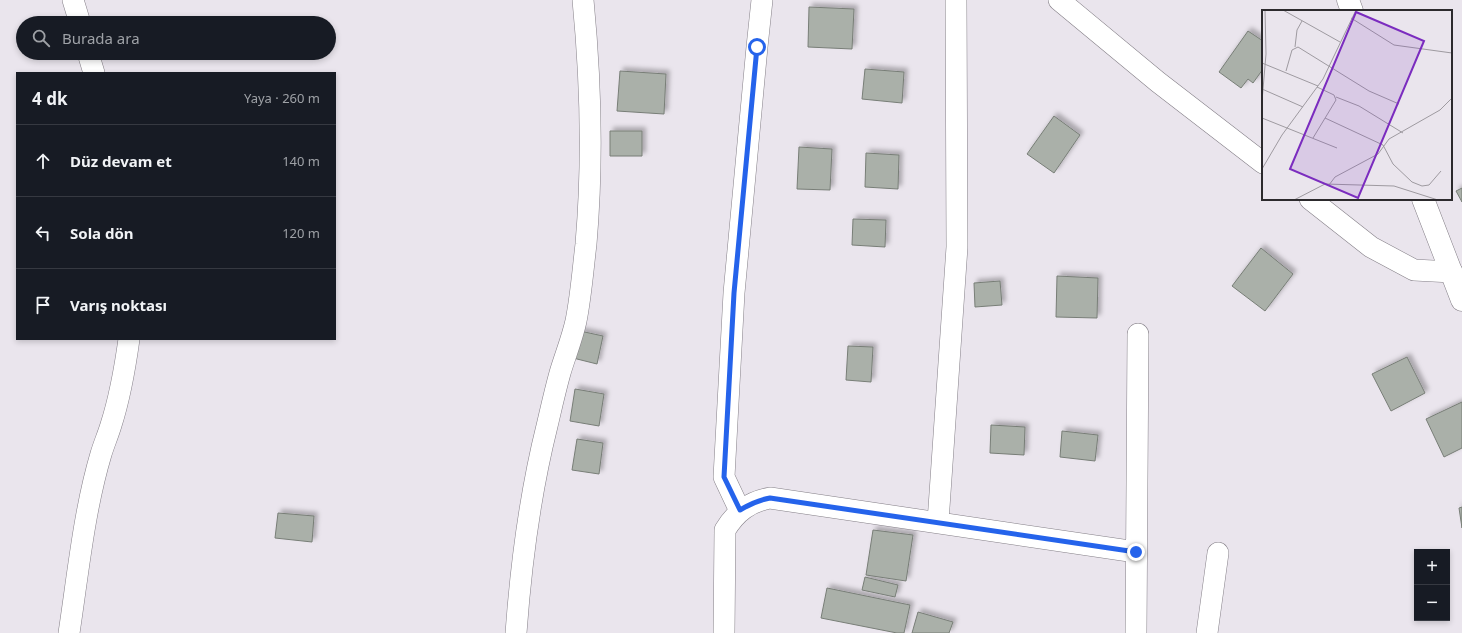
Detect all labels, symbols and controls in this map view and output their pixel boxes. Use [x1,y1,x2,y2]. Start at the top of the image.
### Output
inset map [1262,10,1452,200]
search box [16,16,336,60]
icon: search [30,27,52,49]
text: Burada ara [62,28,140,48]
route start [748,38,766,56]
text: 4 dk [32,87,67,110]
text: Yaya · 260 m [244,89,320,107]
icon: ahead [32,150,54,172]
text: Düz devam et [70,151,172,171]
text: 140 m [282,152,320,170]
icon: left [32,222,54,244]
text: Sola dön [70,223,134,243]
text: 120 m [282,224,320,242]
icon: arrive [32,294,54,316]
text: Varış noktası [70,295,167,315]
route end [1127,543,1145,561]
map controls [1414,549,1450,621]
button: + [1414,549,1450,585]
button: − [1414,585,1450,621]

